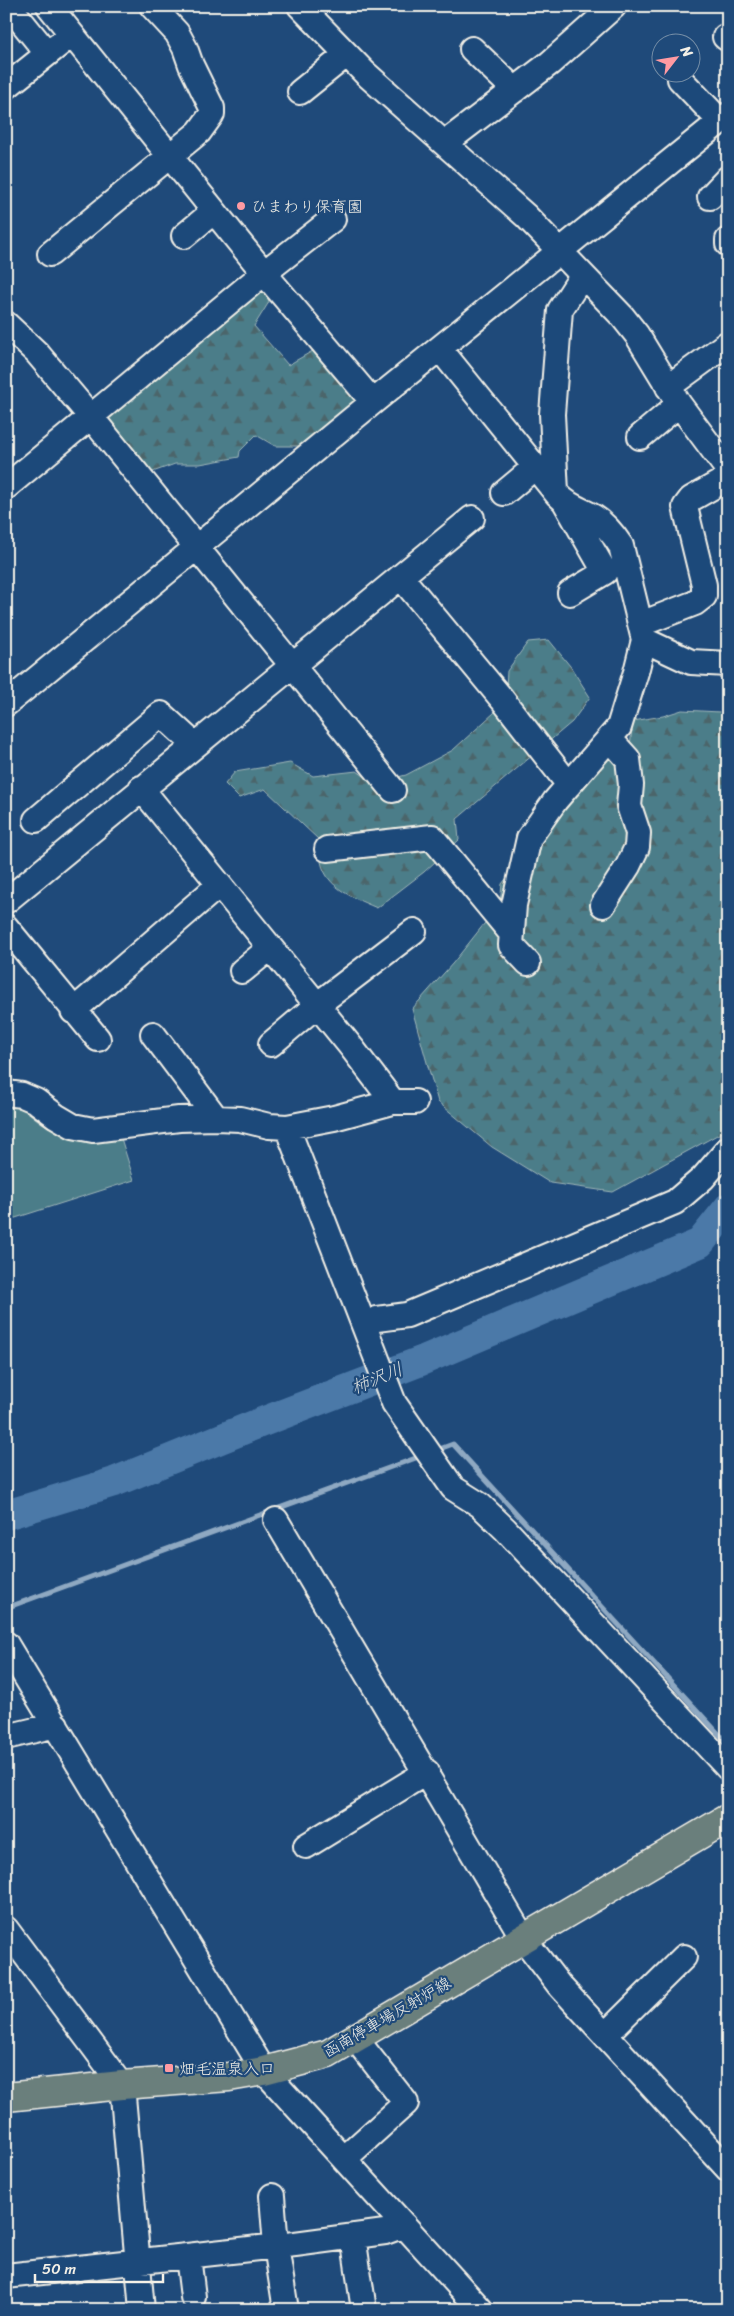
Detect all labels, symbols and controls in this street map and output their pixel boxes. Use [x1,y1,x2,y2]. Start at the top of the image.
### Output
north arrow [652,32,702,82]
text: N [673,40,700,62]
place label: ひまわり保育園 [251,192,363,221]
marker: ひまわり保育園 [235,200,247,212]
water label: 柿沢川 [346,1353,408,1403]
street label: 函南停車場反射炉線 [317,1968,457,2066]
place label: 畑毛温泉入口 [179,2054,275,2083]
marker: 畑毛温泉入口 [163,2062,175,2074]
scale bar [35,2251,162,2283]
text: 50 m [42,2256,77,2282]

